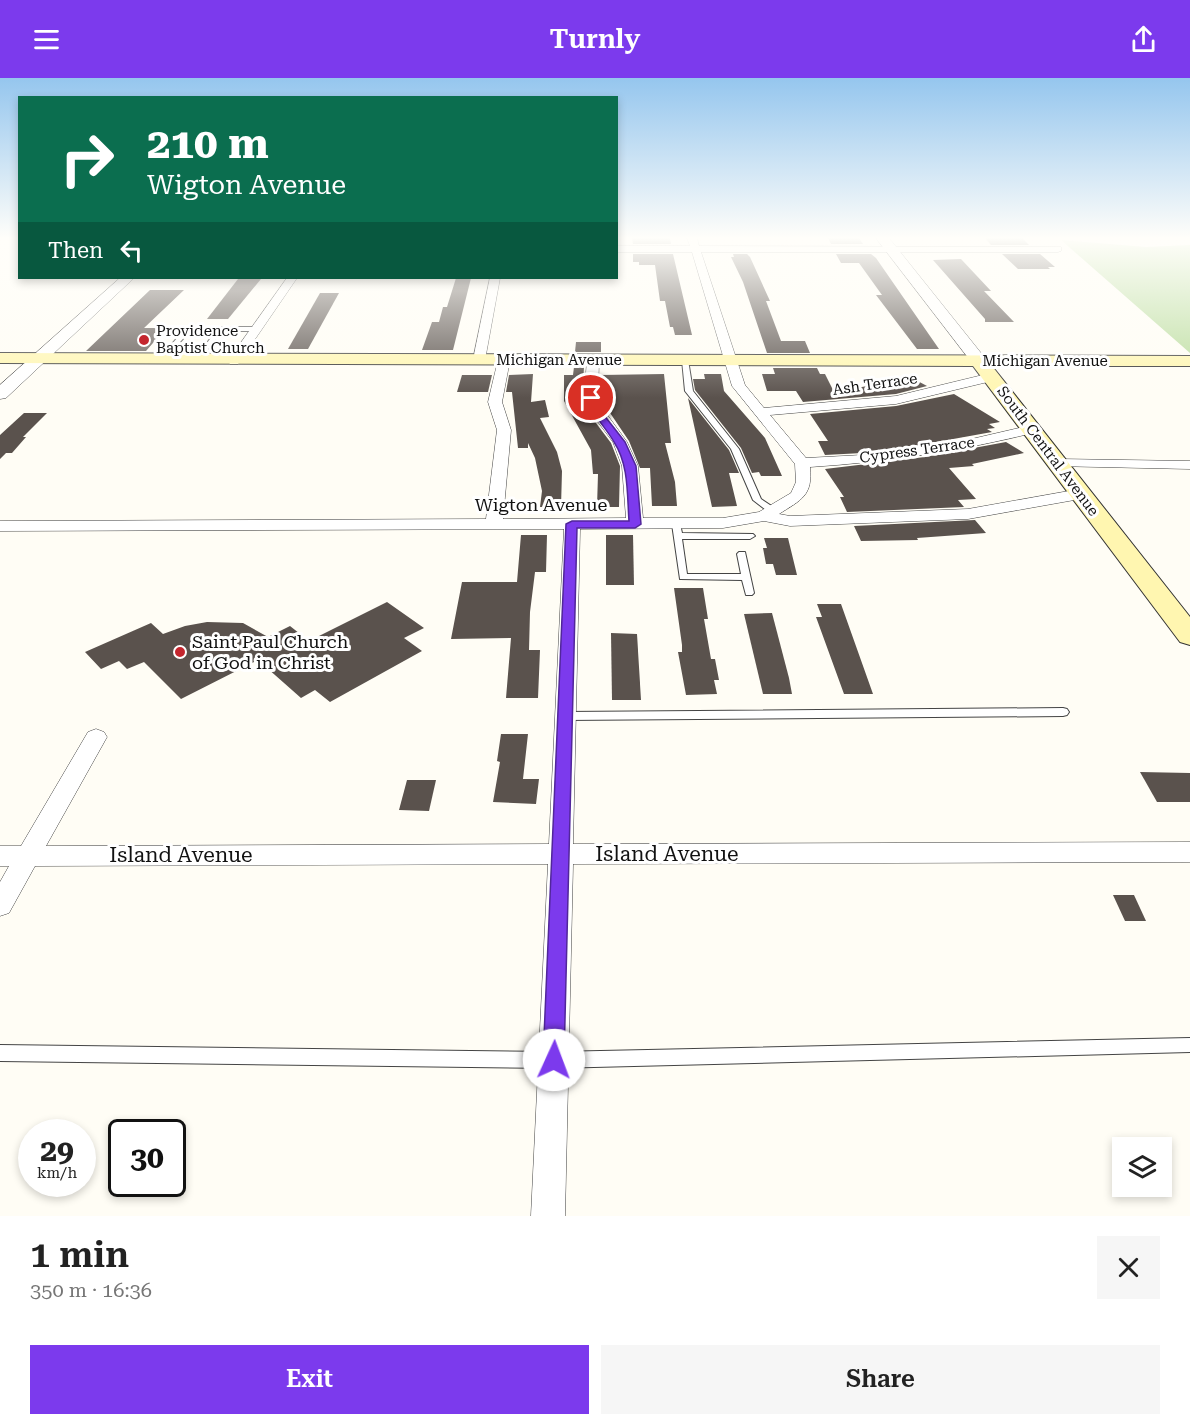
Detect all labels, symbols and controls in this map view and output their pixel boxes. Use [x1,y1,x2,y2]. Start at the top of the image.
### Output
icon: menu [30,23,63,56]
text: Turnly [550,23,640,55]
icon: share [1127,23,1160,56]
text: 210 m [147,119,269,168]
icon: right [48,120,126,198]
text: Wigton Avenue [147,169,346,201]
icon: left [115,234,148,267]
text: Then [48,238,103,263]
place label: Providence Baptist Church [156,322,265,357]
marker: Providence Baptist Church [137,333,151,347]
street label: Michigan Avenue [496,351,622,369]
street label: Michigan Avenue [982,352,1108,370]
street label: Ash Terrace [831,369,919,399]
pin [565,372,616,423]
icon: arrive [574,381,607,414]
street label: South Central Avenue [993,383,1103,519]
street label: Cypress Terrace [858,433,976,467]
street label: Wigton Avenue [475,494,607,515]
place label: Saint Paul Church of God in Christ [192,631,349,673]
marker: Saint Paul Church of God in Christ [173,645,187,659]
street label: Island Avenue [595,842,739,866]
street label: Island Avenue [109,843,253,867]
position arrow [522,1028,586,1092]
speed limit sign: 30 [108,1119,186,1197]
text: 29 [40,1133,74,1168]
map controls [1112,1137,1172,1197]
button: layers [1112,1137,1172,1197]
text: km/h [37,1164,77,1182]
text: 1 min [30,1234,129,1276]
button: close [1097,1236,1160,1299]
text: 350 m · 16:36 [30,1278,152,1302]
button: Exit [30,1345,589,1414]
button: Share [601,1345,1160,1414]

